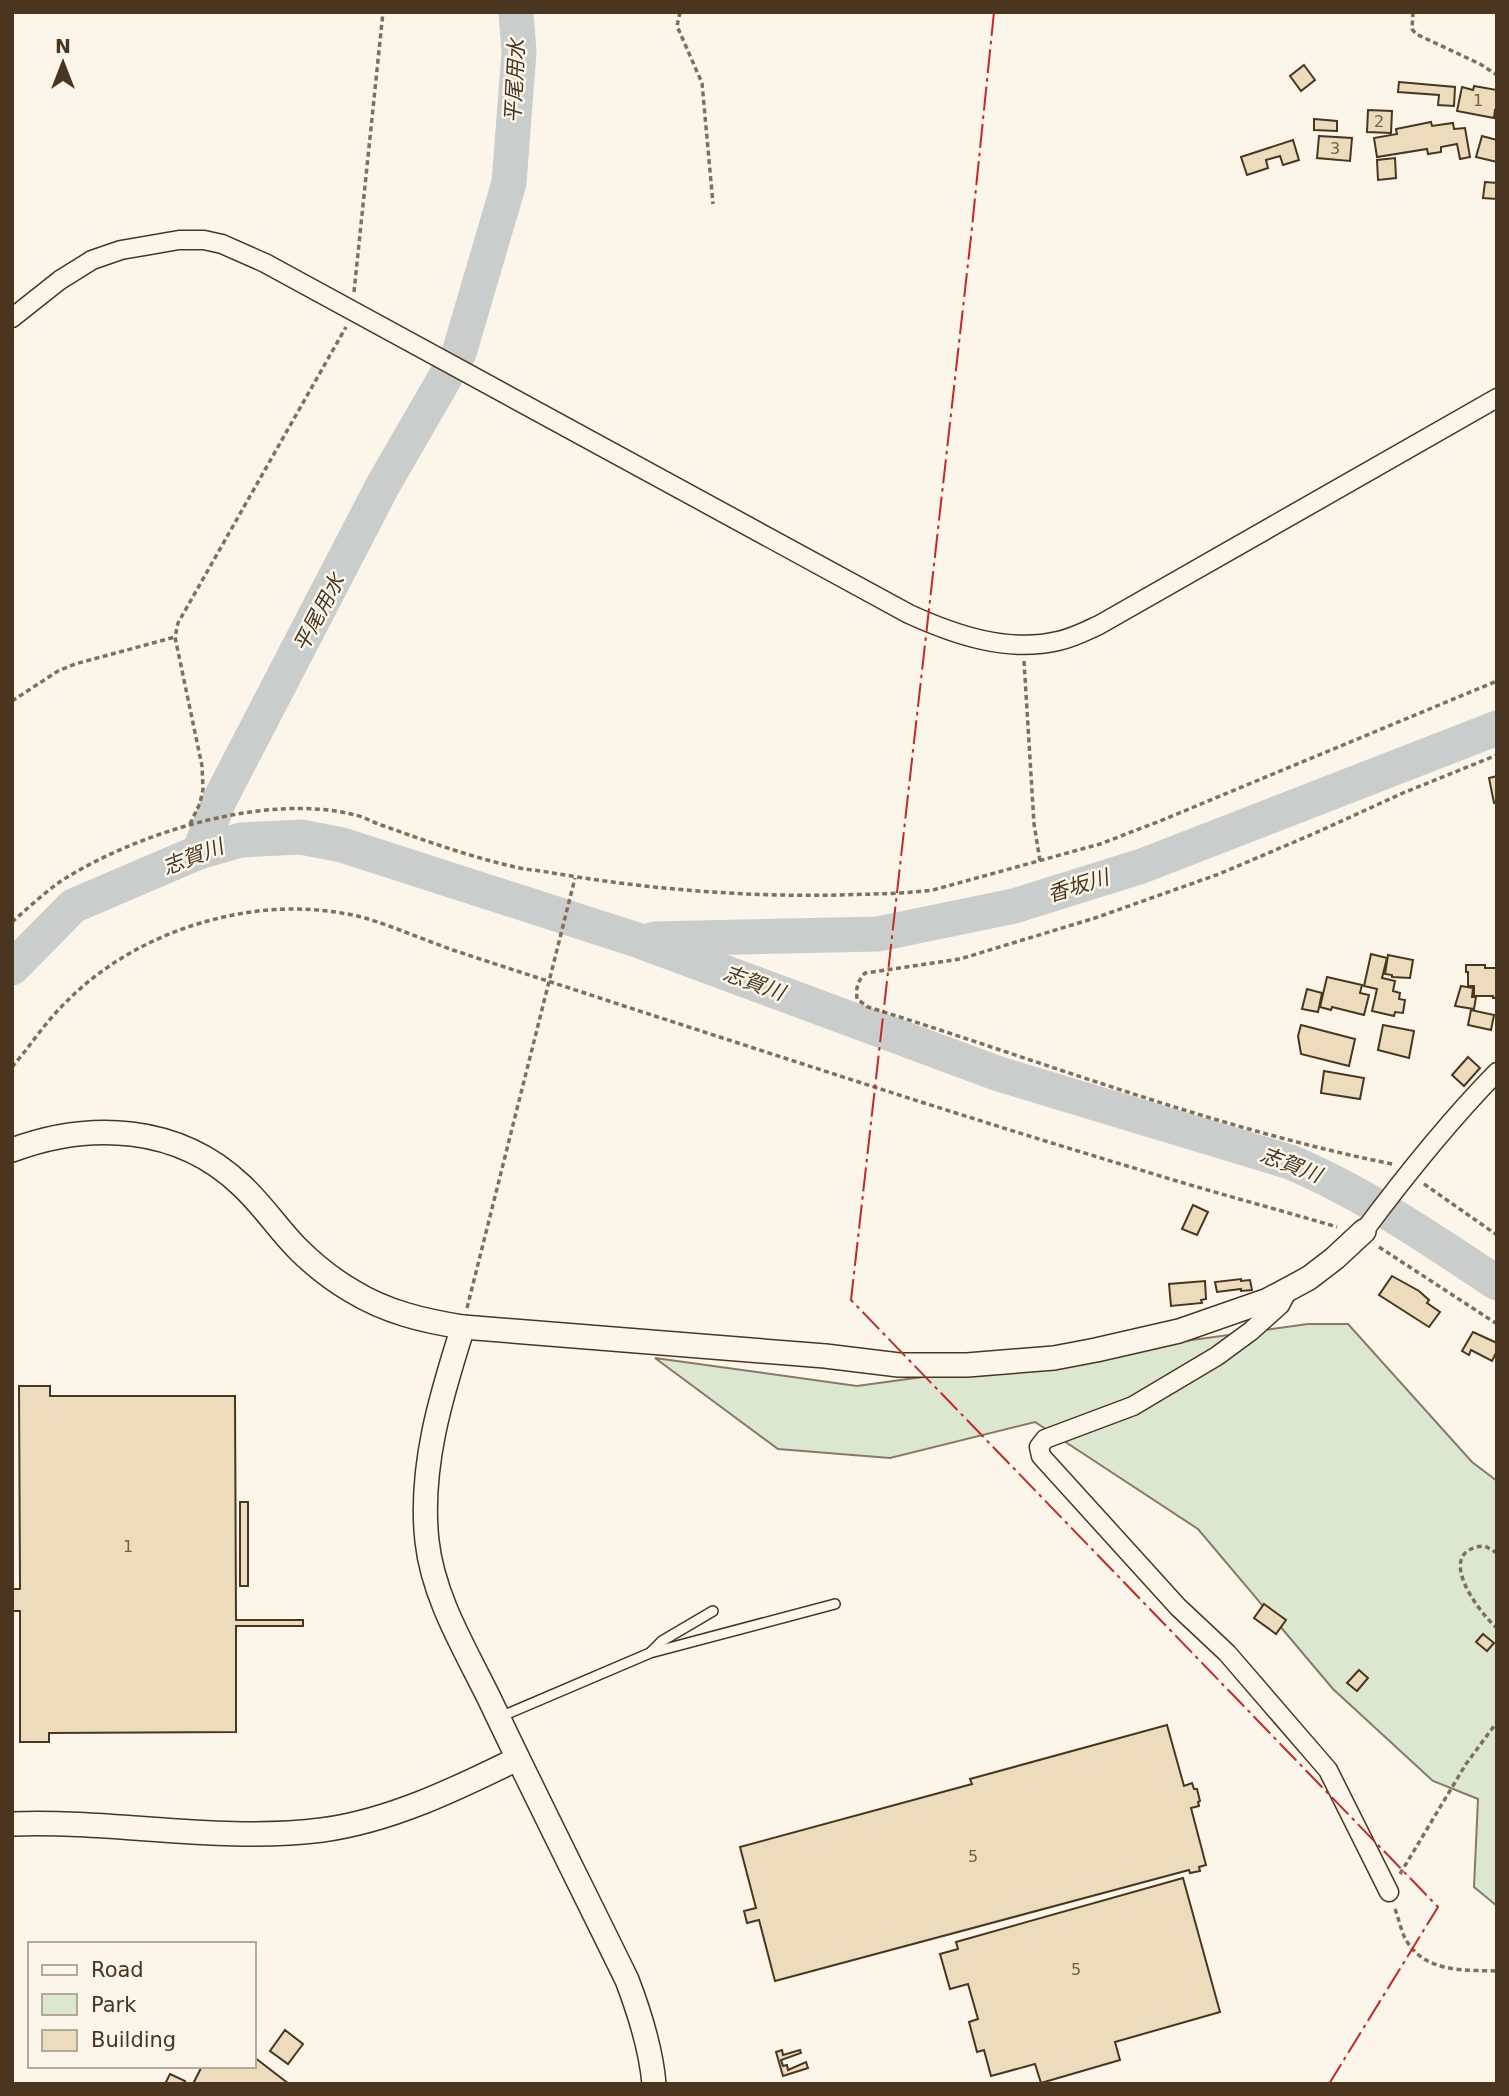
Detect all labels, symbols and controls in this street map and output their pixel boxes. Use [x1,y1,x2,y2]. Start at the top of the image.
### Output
north arrow [28,28,98,98]
text: N [55,35,71,57]
water label: 平尾用水 [501,36,529,124]
house number: 1 [1473,91,1483,110]
house number: 2 [1374,112,1384,131]
house number: 3 [1330,139,1340,158]
water label: 平尾用水 [289,569,350,656]
water label: 志賀川 [159,834,229,879]
water label: 香坂川 [1044,865,1114,907]
water label: 志賀川 [720,961,790,1006]
water label: 志賀川 [1257,1143,1327,1188]
house number: 1 [123,1537,133,1556]
house number: 5 [968,1847,978,1866]
legend [28,1942,256,2068]
text: Road [91,1958,144,1982]
house number: 5 [1071,1960,1081,1979]
text: Park [91,1993,137,2017]
text: Building [91,2028,176,2052]

